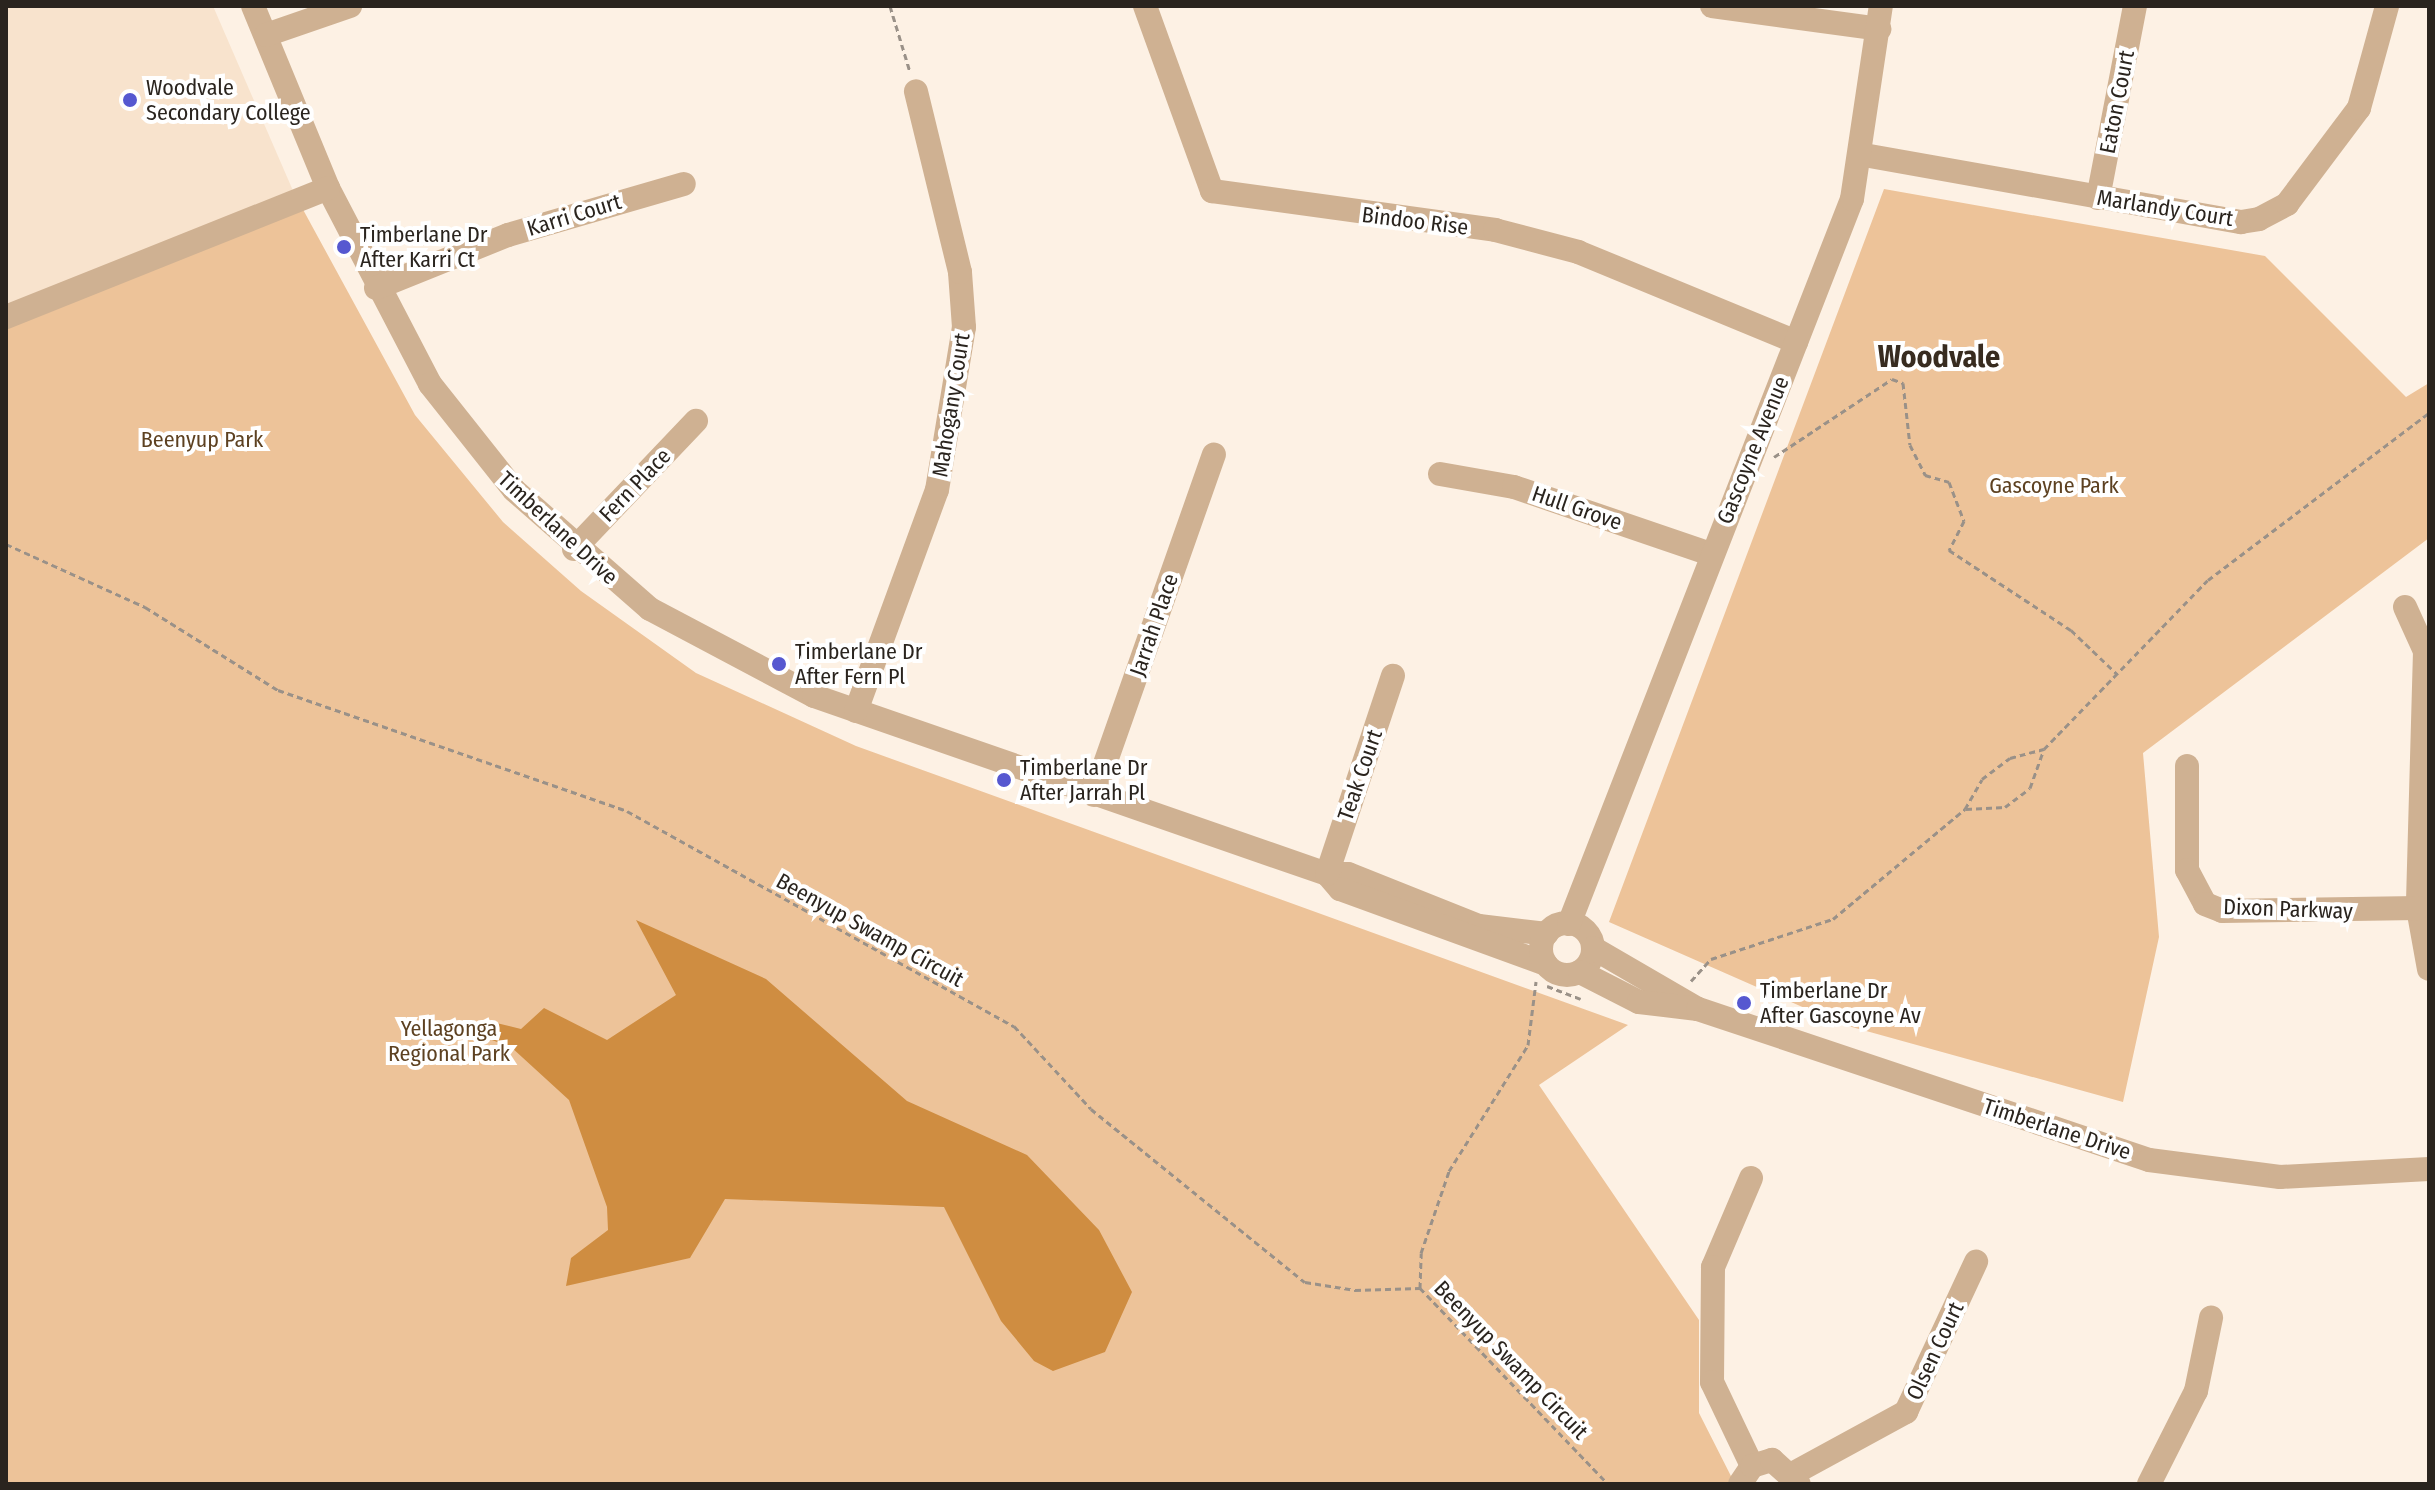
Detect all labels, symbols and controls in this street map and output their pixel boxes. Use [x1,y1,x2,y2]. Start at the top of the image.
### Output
street label: Eaton Court [2094,48,2140,156]
place label: Woodvale Secondary College [146,74,311,126]
marker: Woodvale Secondary College [121,91,139,109]
street label: Marlandy Court [2095,184,2235,232]
street label: Karri Court [524,188,624,242]
street label: Bindoo Rise [1360,201,1470,241]
place label: Timberlane Dr After Karri Ct [360,221,487,272]
marker: Timberlane Dr After Karri Ct [335,238,353,256]
street label: Mahogany Court [927,331,975,479]
district label: Woodvale [1878,339,2000,375]
street label: Gascoyne Avenue [1711,372,1795,528]
park label: Beenyup Park [141,427,263,453]
street label: Fern Place [594,443,676,527]
street label: Timberlane Drive [493,466,623,590]
park label: Gascoyne Park [1989,473,2119,499]
street label: Hull Grove [1529,480,1625,536]
street label: Jarrah Place [1124,570,1184,680]
place label: Timberlane Dr After Fern Pl [795,638,922,690]
marker: Timberlane Dr After Fern Pl [770,655,788,673]
street label: Teak Court [1332,726,1388,824]
place label: Timberlane Dr After Jarrah Pl [1020,754,1147,806]
marker: Timberlane Dr After Jarrah Pl [995,771,1013,789]
street label: Beenyup Swamp Circuit [772,867,968,993]
street label: Dixon Parkway [2223,894,2353,924]
place label: Timberlane Dr After Gascoyne Av [1760,977,1921,1028]
marker: Timberlane Dr After Gascoyne Av [1735,994,1753,1012]
park label: Yellagonga Regional Park [388,1015,510,1066]
street label: Timberlane Drive [1980,1093,2134,1165]
street label: Beenyup Swamp Circuit [1428,1275,1594,1445]
street label: Olsen Court [1901,1298,1969,1404]

